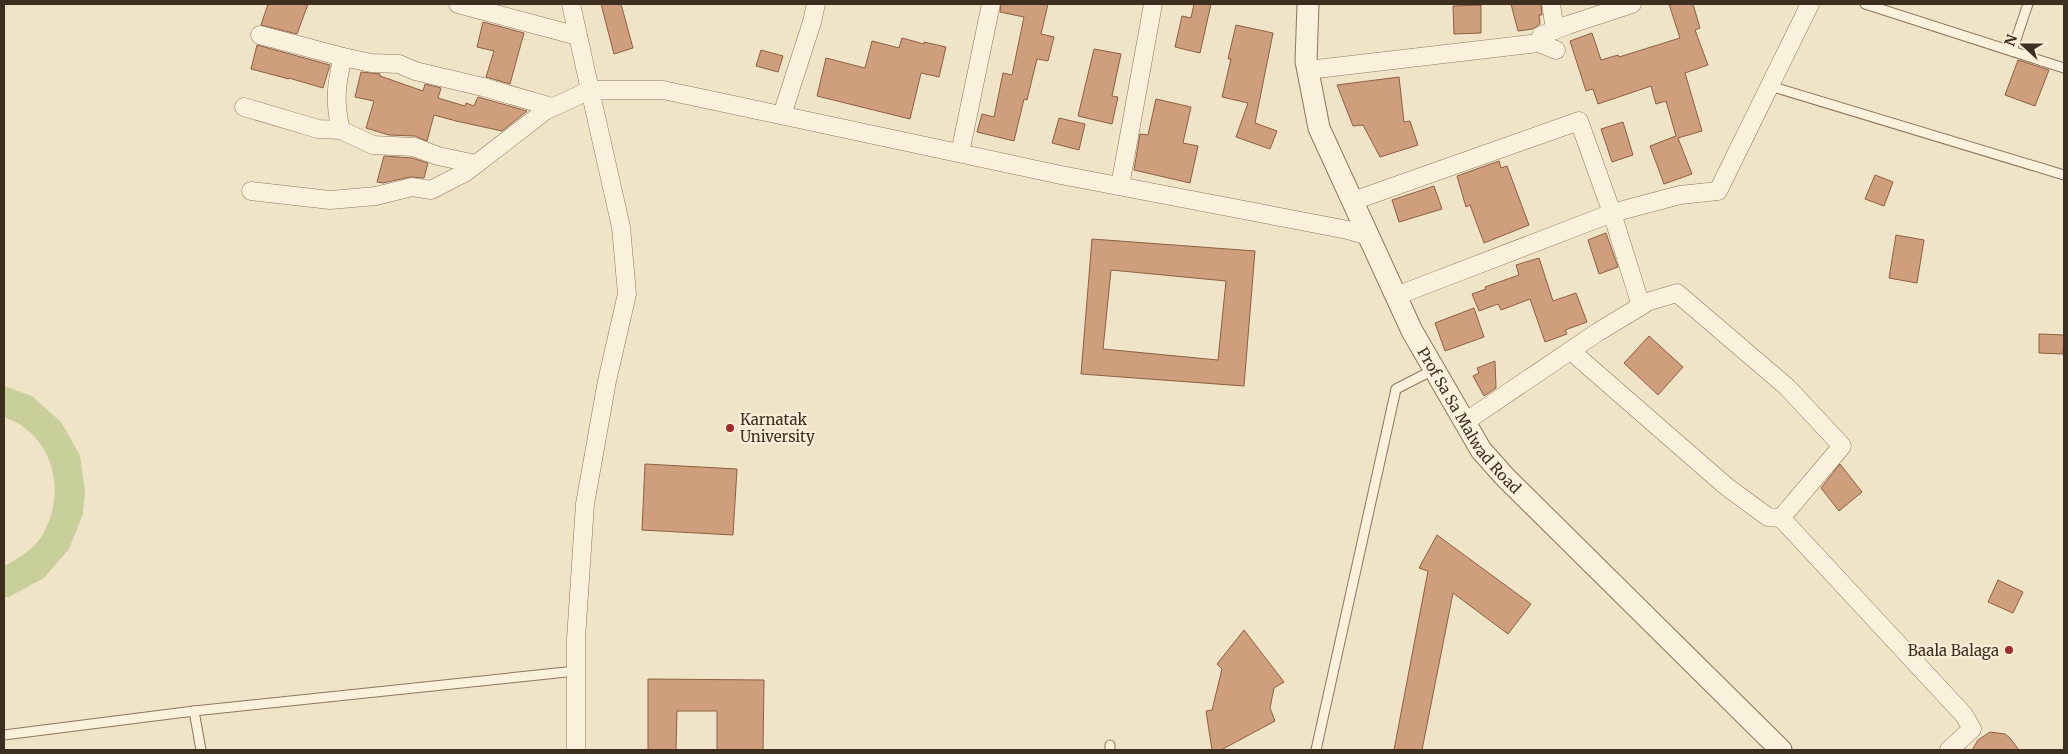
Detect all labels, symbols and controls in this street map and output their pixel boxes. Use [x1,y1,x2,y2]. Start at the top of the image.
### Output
north arrow [1998,20,2048,70]
text: N [2000,32,2021,49]
street label: Prof Sa Sa Malwad Road [1414,344,1525,497]
place label: Karnatak University [740,410,815,446]
marker: Karnatak University [724,422,736,434]
place label: Baala Balaga [1908,641,1999,660]
marker: Baala Balaga [2003,644,2015,656]

